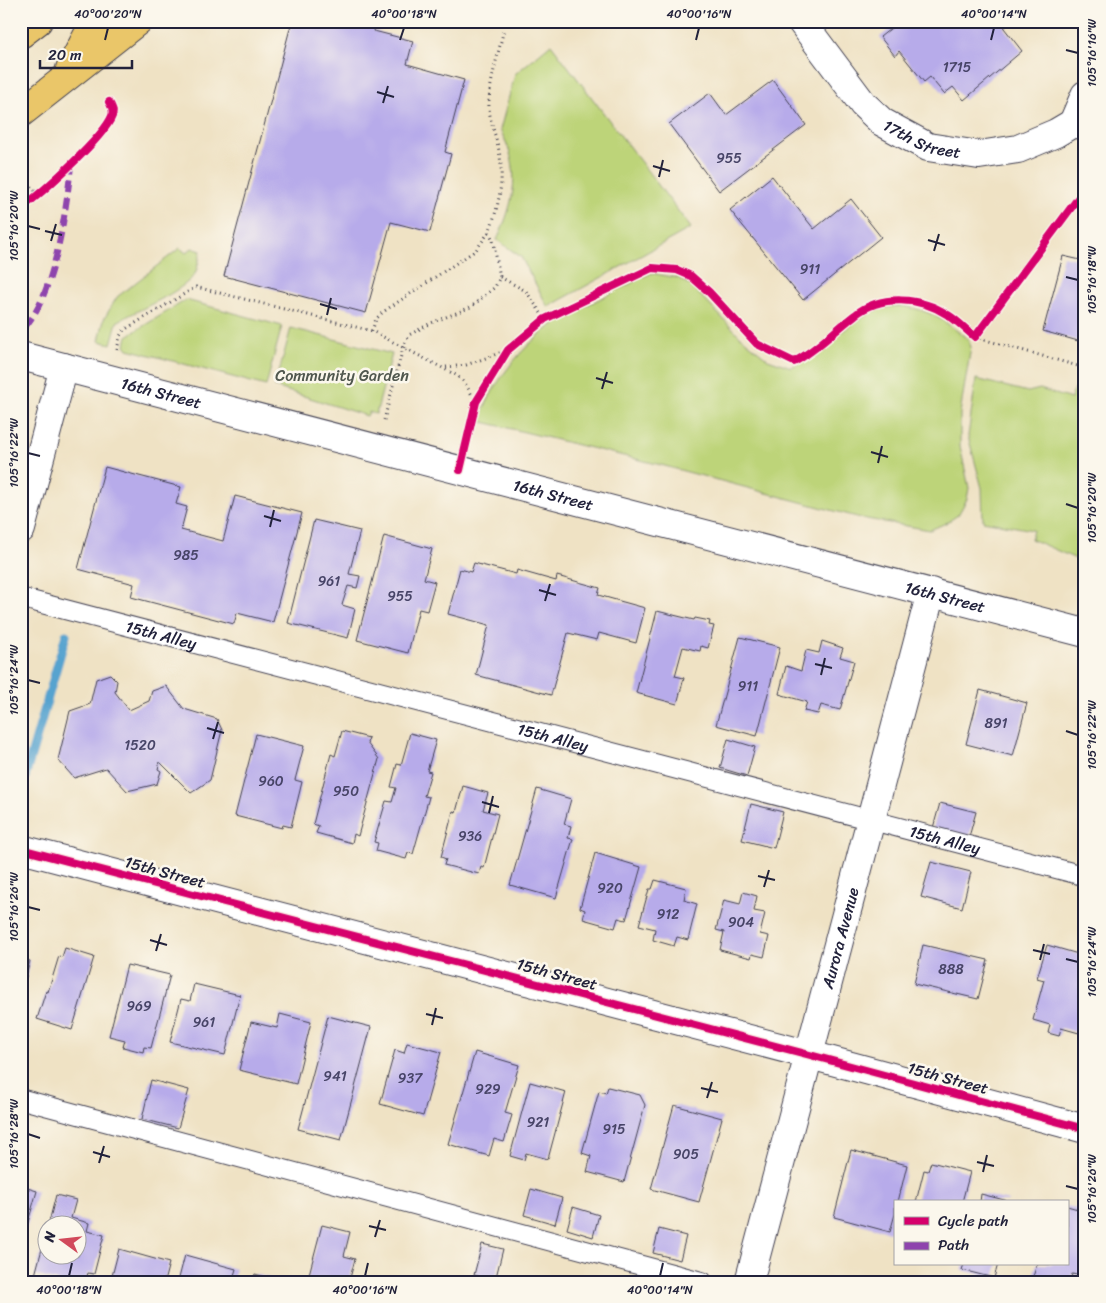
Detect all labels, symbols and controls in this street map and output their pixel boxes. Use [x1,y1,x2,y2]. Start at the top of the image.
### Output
text: 40°00'20"N [74,3,143,25]
text: 40°00'18"N [371,3,437,25]
text: 40°00'16"N [666,3,732,25]
text: 40°00'14"N [961,3,1028,25]
text: 105°16'16"W [1081,18,1103,87]
scale bar [40,38,132,70]
text: 20 m [48,42,82,68]
house number: 1715 [943,55,972,80]
street label: 17th Street [878,111,963,166]
house number: 955 [716,146,742,171]
text: 105°16'20"W [3,190,25,261]
text: 105°16'18"W [1081,245,1103,314]
house number: 911 [800,257,820,282]
park label: Community Garden [275,361,409,390]
street label: 16th Street [118,368,205,417]
text: 105°16'22"W [3,417,25,488]
street label: 16th Street [510,470,597,519]
text: 105°16'20"W [1081,472,1103,543]
house number: 985 [173,543,199,568]
house number: 961 [318,569,340,594]
street label: 16th Street [902,572,989,621]
house number: 955 [387,584,413,609]
street label: 15th Alley [123,611,201,658]
text: 105°16'24"W [3,644,25,715]
house number: 911 [738,674,758,699]
text: 105°16'22"W [1081,699,1103,770]
house number: 891 [984,711,1008,736]
street label: 15th Alley [514,714,592,760]
house number: 1520 [124,733,156,758]
house number: 960 [258,769,284,794]
house number: 950 [333,779,359,804]
street label: 15th Alley [906,816,984,863]
house number: 936 [458,824,482,849]
street label: 15th Street [121,847,209,897]
text: 105°16'26"W [3,871,25,942]
house number: 920 [597,876,623,901]
street label: Aurora Avenue [812,884,867,993]
house number: 912 [657,902,679,927]
house number: 904 [728,910,754,935]
text: 105°16'24"W [1081,926,1103,997]
street label: 15th Street [513,949,601,999]
house number: 888 [938,957,964,982]
house number: 969 [126,994,152,1019]
house number: 961 [193,1010,215,1035]
street label: 15th Street [904,1053,992,1103]
house number: 941 [323,1064,347,1089]
house number: 937 [398,1066,423,1091]
house number: 929 [475,1077,501,1102]
text: 105°16'28"W [3,1098,25,1169]
house number: 921 [527,1110,549,1135]
house number: 915 [602,1117,626,1142]
house number: 905 [673,1142,699,1167]
text: 105°16'26"W [1081,1153,1103,1224]
legend [894,1200,1068,1266]
text: Cycle path [938,1208,1009,1234]
north arrow [38,1216,88,1266]
text: N [36,1229,63,1246]
text: Path [938,1232,969,1258]
text: 40°00'18"N [36,1279,102,1301]
text: 40°00'16"N [332,1279,398,1301]
text: 40°00'14"N [627,1279,694,1301]

